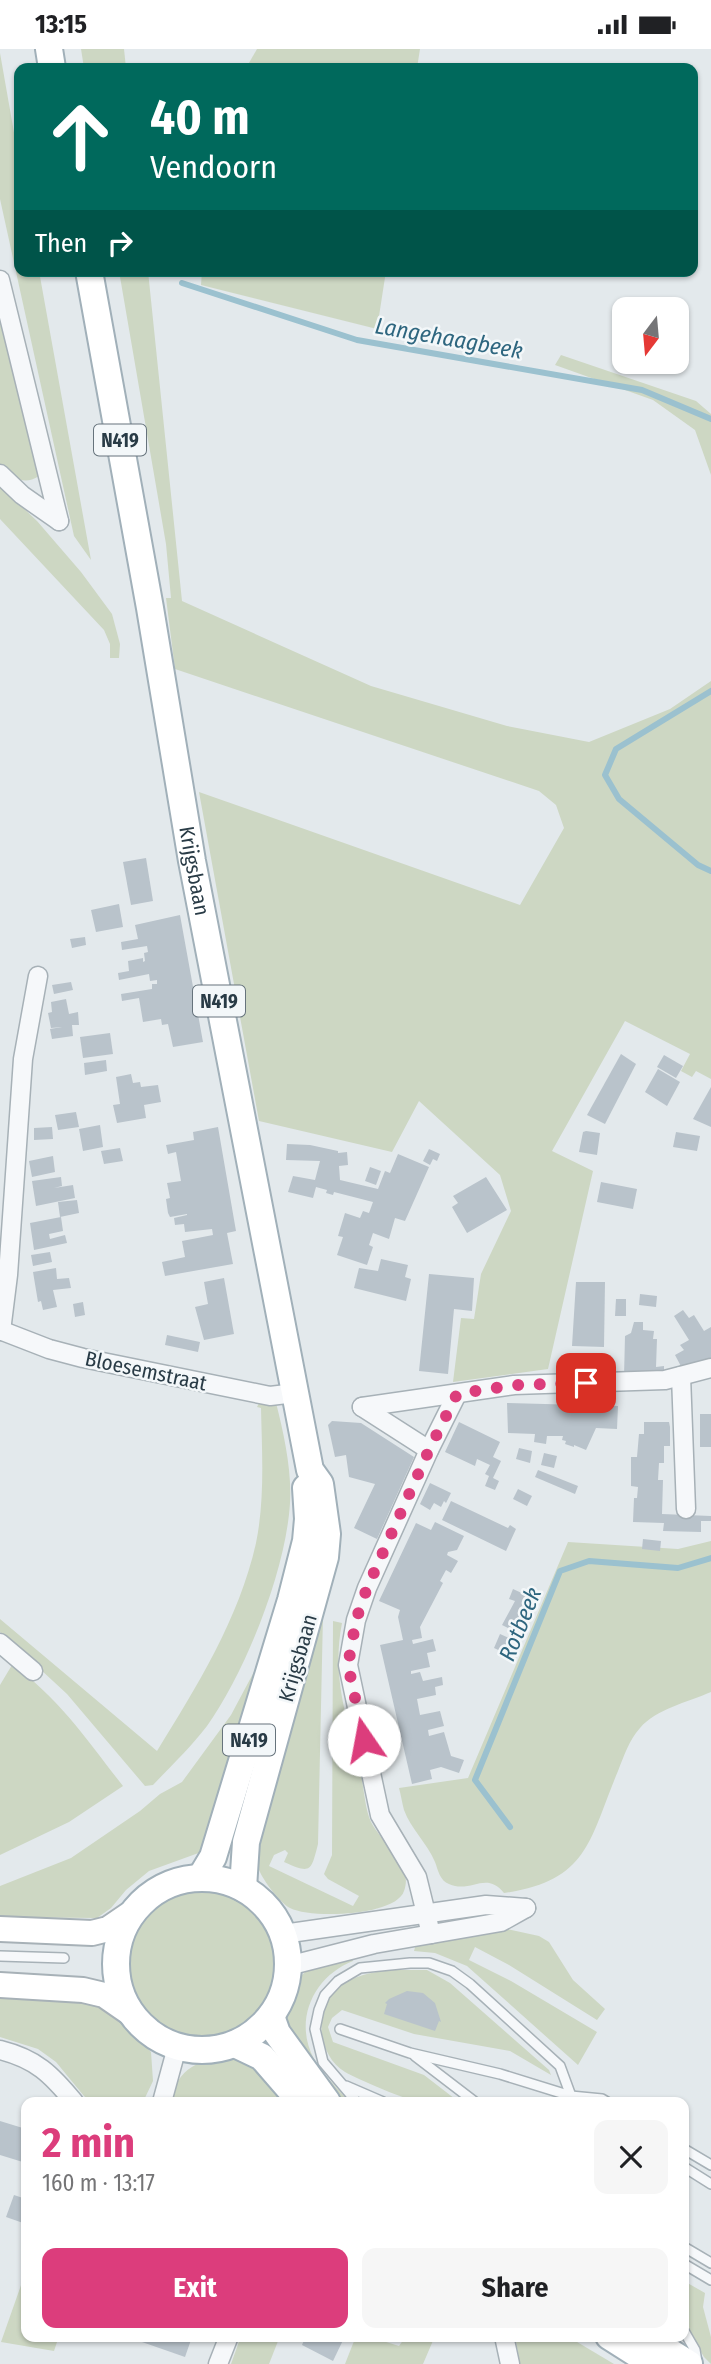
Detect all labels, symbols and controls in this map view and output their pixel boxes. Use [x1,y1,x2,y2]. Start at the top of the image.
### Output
text: 13:15 [35,9,87,40]
text: 40 m [150,88,250,147]
icon: ahead [35,91,126,182]
text: Vendoorn [150,148,277,186]
icon: right [101,224,139,262]
text: Then [35,228,87,259]
north arrow [612,297,690,375]
map controls [612,297,689,374]
water label: Langehaagbeek [373,311,525,365]
road number: N419 [94,425,146,455]
street label: Krijgsbaan [173,824,215,918]
road number: N419 [193,985,245,1017]
street label: Bloesemstraat [83,1345,209,1397]
pin [556,1353,616,1413]
icon: arrive [567,1364,605,1402]
water label: Rotbeek [493,1583,547,1665]
street label: Krijgsbaan [273,1611,323,1705]
position arrow [327,1703,401,1777]
road number: N419 [223,1725,275,1756]
text: 2 min [42,2118,135,2168]
button: close [594,2120,668,2194]
text: 160 m · 13:17 [42,2169,155,2197]
button: Exit [42,2248,348,2328]
button: Share [362,2248,668,2328]

